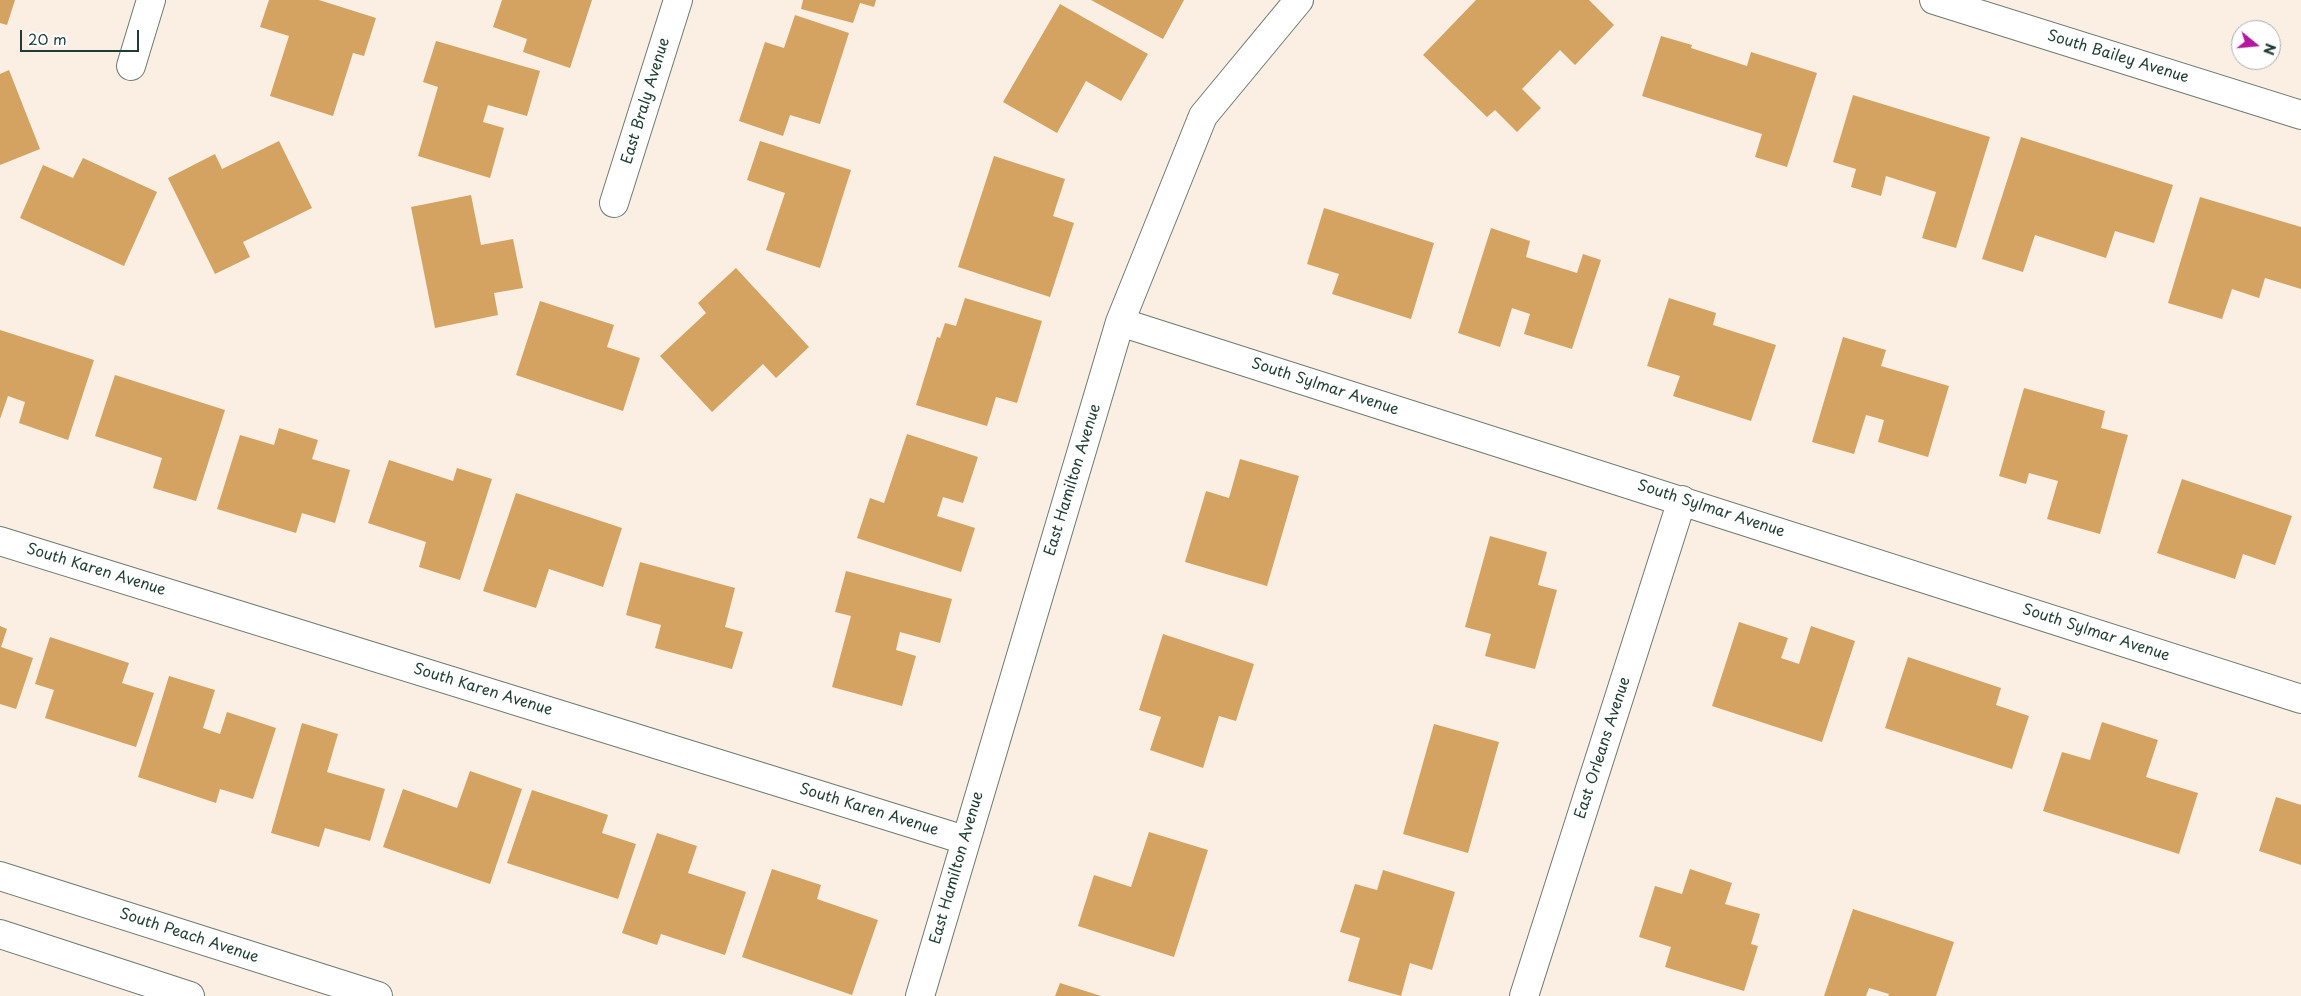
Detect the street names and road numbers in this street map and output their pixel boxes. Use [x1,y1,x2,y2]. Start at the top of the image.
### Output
street label: South Bailey Avenue [2045,27,2191,87]
street label: East Braly Avenue [618,36,674,166]
street label: South Sylmar Avenue [1249,355,1401,419]
street label: East Hamilton Avenue [1041,402,1105,558]
street label: South Sylmar Avenue [1635,477,1787,541]
street label: South Karen Avenue [24,540,168,600]
street label: South Sylmar Avenue [2020,601,2172,665]
street label: South Karen Avenue [411,660,555,720]
street label: East Orleans Avenue [1572,675,1634,821]
street label: South Karen Avenue [797,780,941,840]
street label: East Hamilton Avenue [927,790,987,946]
street label: South Peach Avenue [117,905,261,967]

